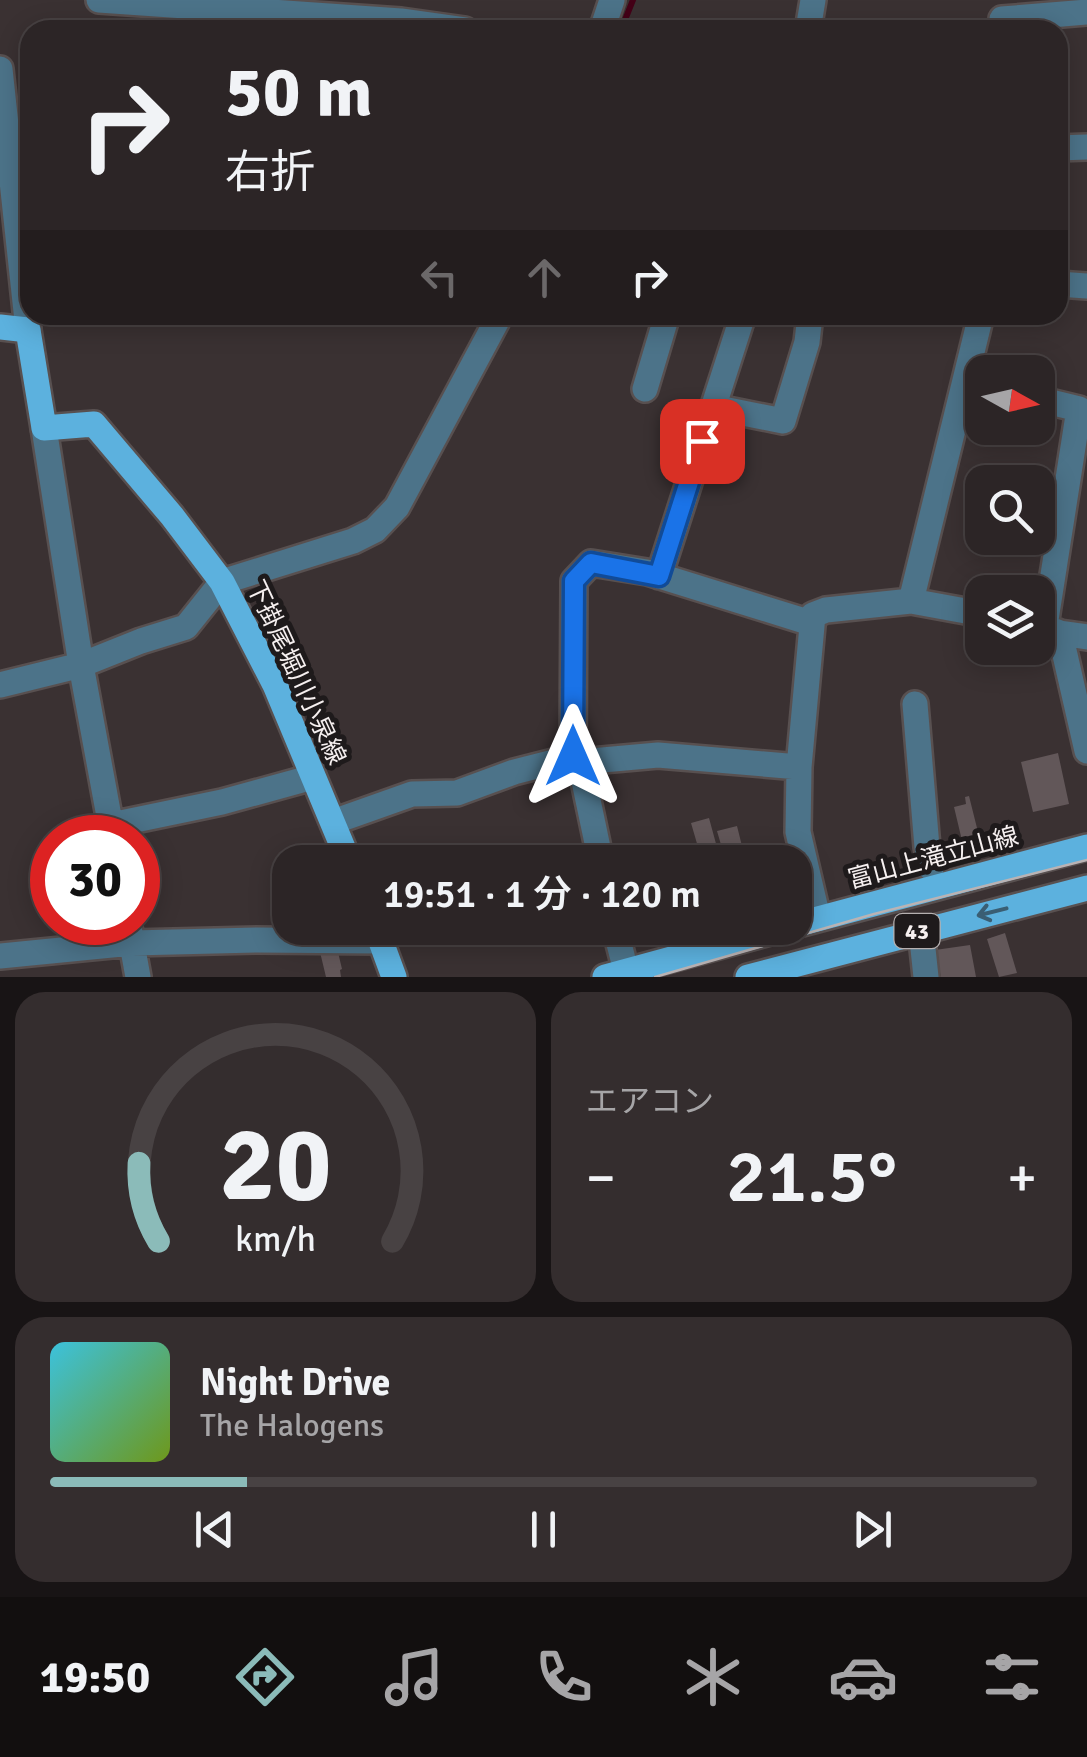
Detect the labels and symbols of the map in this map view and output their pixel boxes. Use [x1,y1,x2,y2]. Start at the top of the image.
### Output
north arrow [965,355,1055,445]
pin [660,399,745,484]
street label: 下掛尾堀川小泉線 [240,575,353,769]
position arrow [521,704,625,808]
speed limit sign: 30 [30,815,160,945]
street label: 富山上滝立山線 [845,820,1022,895]
one-way arrow [977,903,1009,922]
road number: 43 [894,914,940,948]

